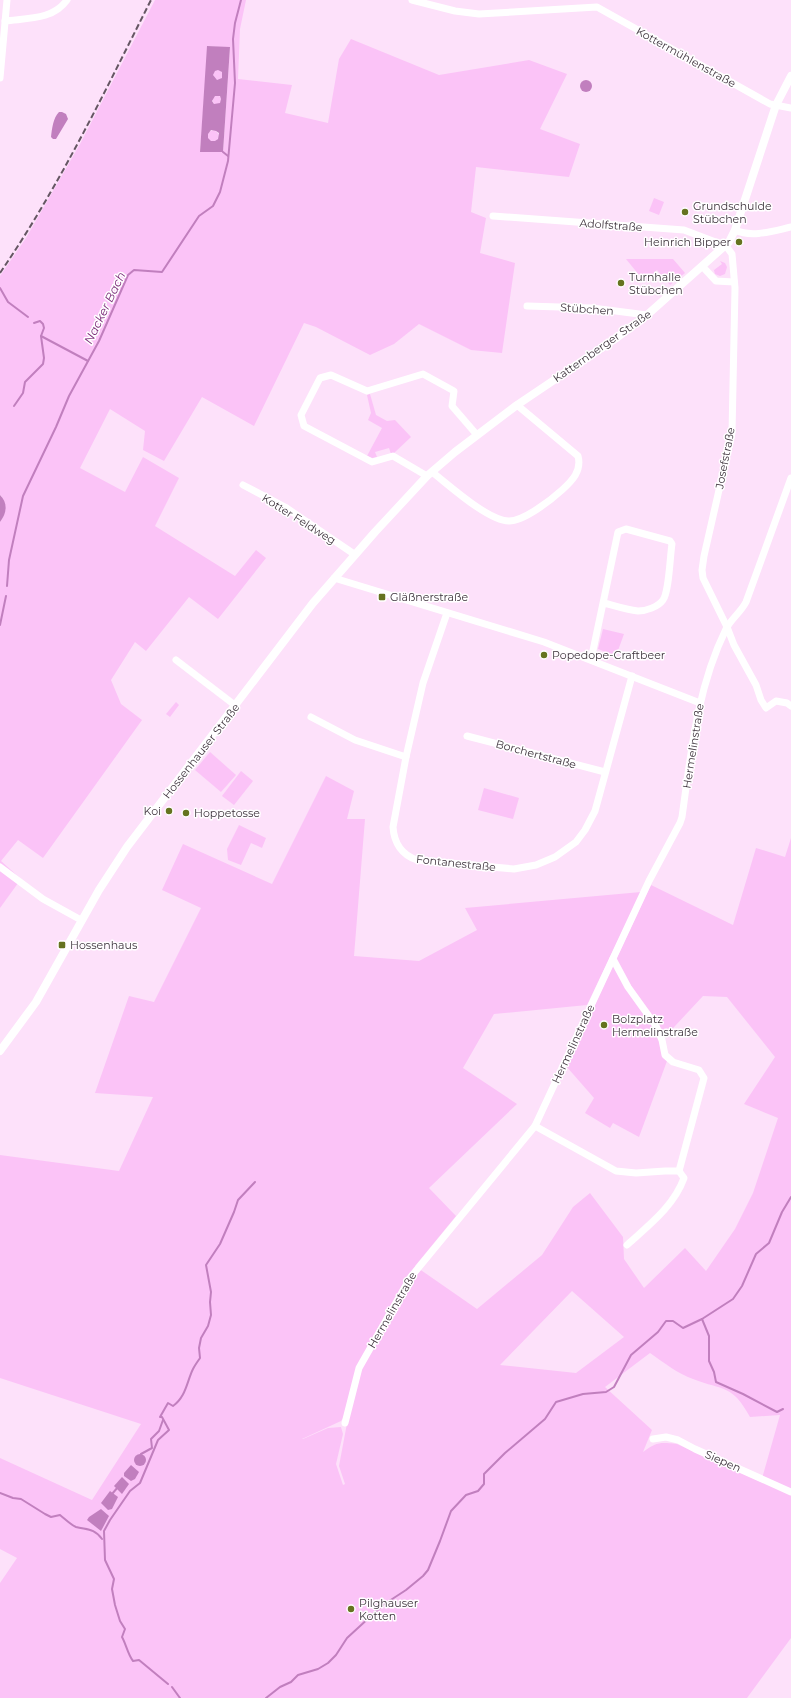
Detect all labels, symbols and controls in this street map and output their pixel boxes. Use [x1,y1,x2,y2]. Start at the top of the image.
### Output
street label: Kottermühlenstraße [634,24,739,90]
place label: Grundschulde Stübchen [693,199,772,226]
marker: Grundschulde Stübchen [680,207,690,217]
street label: Adolfstraße [579,216,643,234]
place label: Heinrich Bipper [644,235,731,249]
marker: Heinrich Bipper [734,237,744,247]
water label: Nacker Bach [81,269,129,346]
place label: Turnhalle Stübchen [629,270,683,297]
marker: Turnhalle Stübchen [616,278,626,288]
street label: Stübchen [560,300,614,318]
street label: Katternberger Straße [550,307,654,385]
street label: Josefstraße [712,426,738,491]
street label: Kotter Feldweg [259,491,339,547]
place label: Gläßnerstraße [390,590,468,604]
marker: Gläßnerstraße [377,592,387,602]
place label: Popedope-Craftbeer [552,648,665,662]
marker: Popedope-Craftbeer [539,650,549,660]
street label: Hossenhauser Straße [159,700,243,801]
street label: Hermelinstraße [679,702,707,790]
street label: Borchertstraße [494,736,578,772]
place label: Koi [144,804,161,818]
marker: Koi [164,806,174,816]
place label: Hoppetosse [194,806,260,820]
marker: Hoppetosse [181,808,191,818]
street label: Fontanestraße [415,852,497,874]
place label: Hossenhaus [70,938,138,952]
marker: Hossenhaus [57,940,67,950]
street label: Hermelinstraße [549,1002,598,1086]
place label: Bolzplatz Hermelinstraße [612,1012,698,1039]
marker: Bolzplatz Hermelinstraße [599,1020,609,1030]
street label: Hermelinstraße [364,1269,420,1351]
street label: Siepen [703,1447,743,1475]
place label: Pilghauser Kotten [359,1596,418,1623]
marker: Pilghauser Kotten [346,1604,356,1614]

